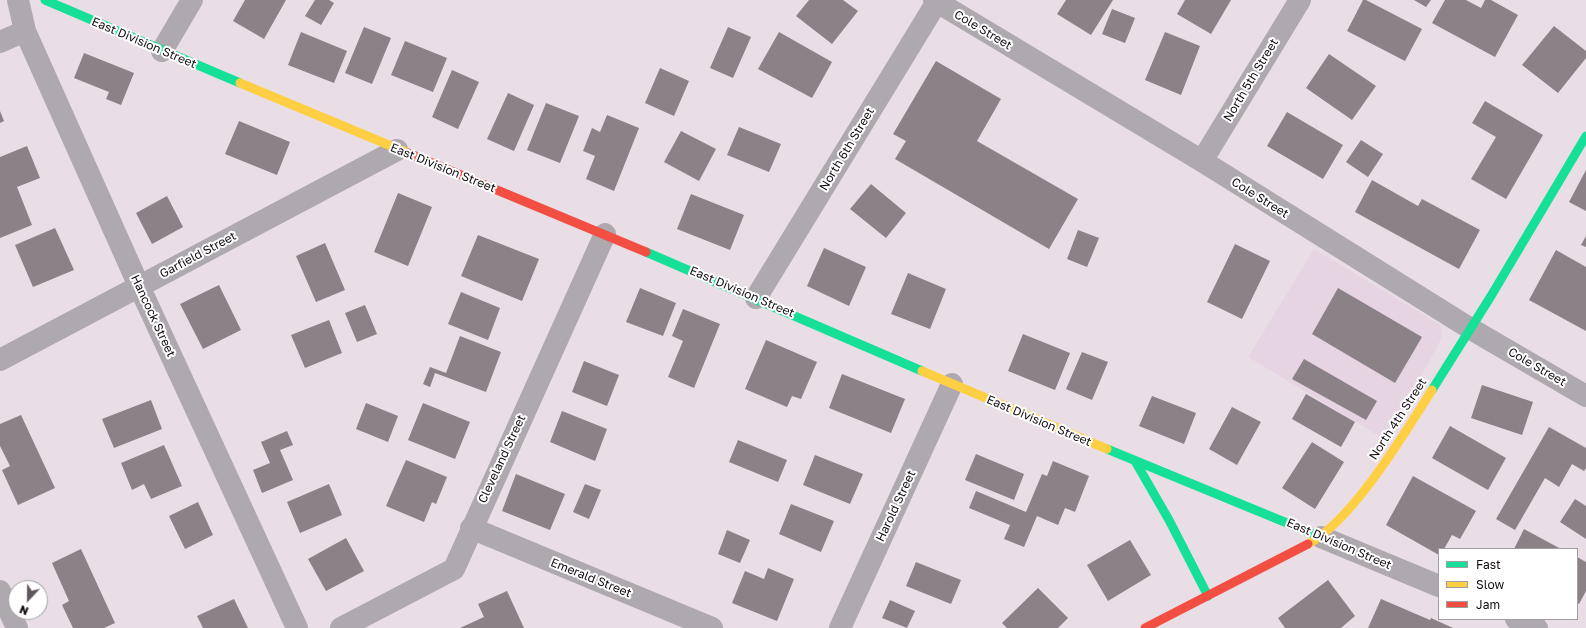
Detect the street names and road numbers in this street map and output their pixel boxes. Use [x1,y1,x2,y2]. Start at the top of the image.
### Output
street label: Cole Street [952,7,1014,53]
street label: East Division Street [89,14,199,72]
street label: North 5th Street [1221,36,1281,124]
street label: North 6th Street [817,105,877,193]
street label: East Division Street [388,140,498,196]
street label: Cole Street [1229,175,1291,221]
street label: Garfield Street [157,229,239,281]
street label: East Division Street [687,263,797,321]
street label: Hancock Street [128,273,178,359]
street label: Cole Street [1505,345,1569,389]
street label: North 4th Street [1366,375,1430,463]
street label: East Division Street [984,392,1094,450]
street label: Cleveland Street [475,412,529,506]
street label: Harold Street [873,468,919,544]
street label: East Division Street [1284,515,1394,573]
street label: Emerald Street [548,555,634,601]

